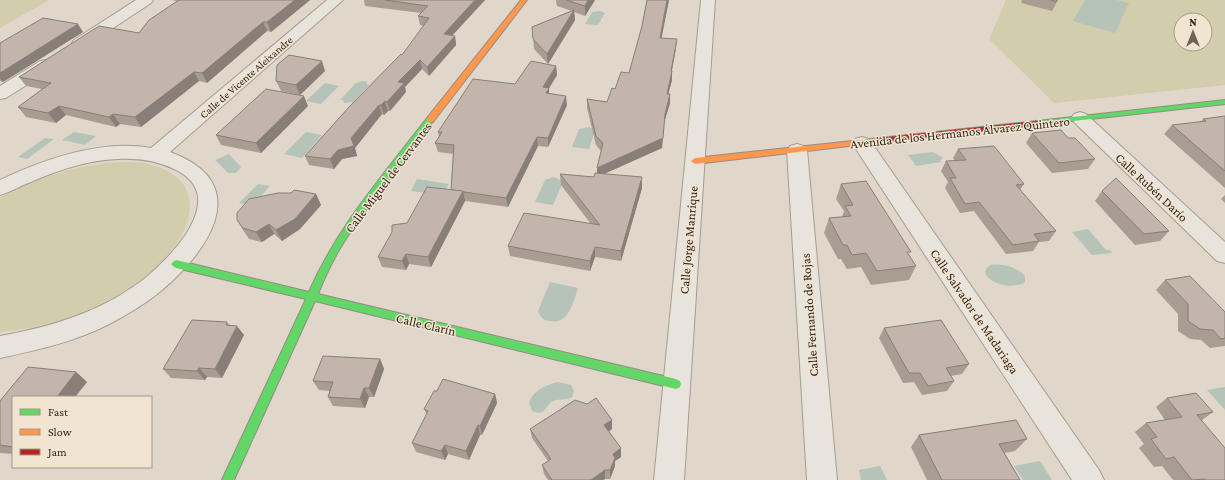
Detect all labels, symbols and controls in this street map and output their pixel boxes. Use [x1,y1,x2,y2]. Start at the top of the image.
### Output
north arrow [1173,12,1213,52]
text: N [1189,16,1197,28]
street label: Calle de Vicente Aleixandre [197,33,295,121]
street label: Avenida de los Hermanos Álvarez Quintero [850,114,1070,151]
street label: Calle Miguel de Cervantes [342,119,435,235]
street label: Calle Rubén Darío [1112,150,1191,225]
street label: Calle Jorge Manrique [676,185,701,295]
street label: Calle Salvador de Madariaga [927,246,1022,377]
street label: Calle Fernando de Rojas [798,253,822,377]
street label: Calle Clarín [395,310,457,339]
legend [12,396,152,468]
text: Fast [48,405,69,419]
text: Slow [48,425,72,439]
text: Jam [47,445,67,459]

